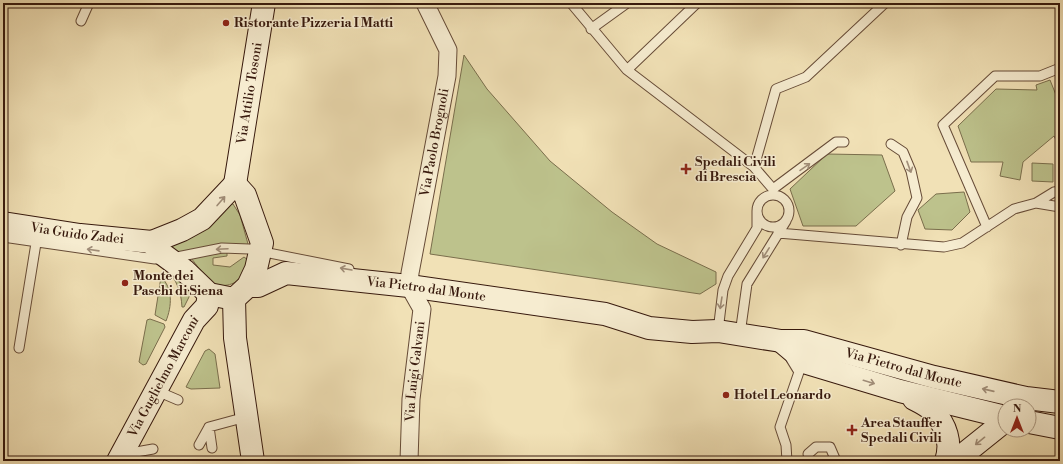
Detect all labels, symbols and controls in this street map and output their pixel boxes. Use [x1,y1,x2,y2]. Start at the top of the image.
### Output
place label: Ristorante Pizzeria I Matti [234,15,393,31]
marker: Ristorante Pizzeria I Matti [221,18,231,28]
street label: Via Attilio Tosoni [233,41,266,146]
street label: Via Paolo Brognoli [416,87,453,199]
place label: Spedali Civili di Brescia [695,154,776,185]
one-way arrow [906,161,914,173]
marker: Spedali Civili di Brescia [680,163,692,175]
one-way arrow [799,163,810,171]
one-way arrow [216,196,225,206]
street label: Via Guido Zadei [28,219,125,247]
one-way arrow [216,245,229,252]
one-way arrow [87,246,100,254]
one-way arrow [762,247,771,258]
one-way arrow [339,265,352,273]
place label: Monte dei Paschi di Siena [133,268,224,299]
street label: Via Pietro dal Monte [365,273,487,305]
marker: Monte dei Paschi di Siena [120,278,130,288]
one-way arrow [717,296,725,309]
street label: Via Guglielmo Marconi [124,312,202,441]
street label: Via Luigi Galvani [402,320,428,423]
street label: Via Pietro dal Monte [843,345,964,391]
one-way arrow [863,379,876,386]
one-way arrow [982,385,995,393]
place label: Hotel Leonardo [734,387,831,403]
marker: Hotel Leonardo [721,390,731,400]
north arrow [997,398,1037,438]
text: N [1013,402,1022,416]
place label: Area Stauffer Spedali Civili [860,415,943,446]
marker: Area Stauffer Spedali Civili [846,424,858,436]
one-way arrow [975,437,986,446]

